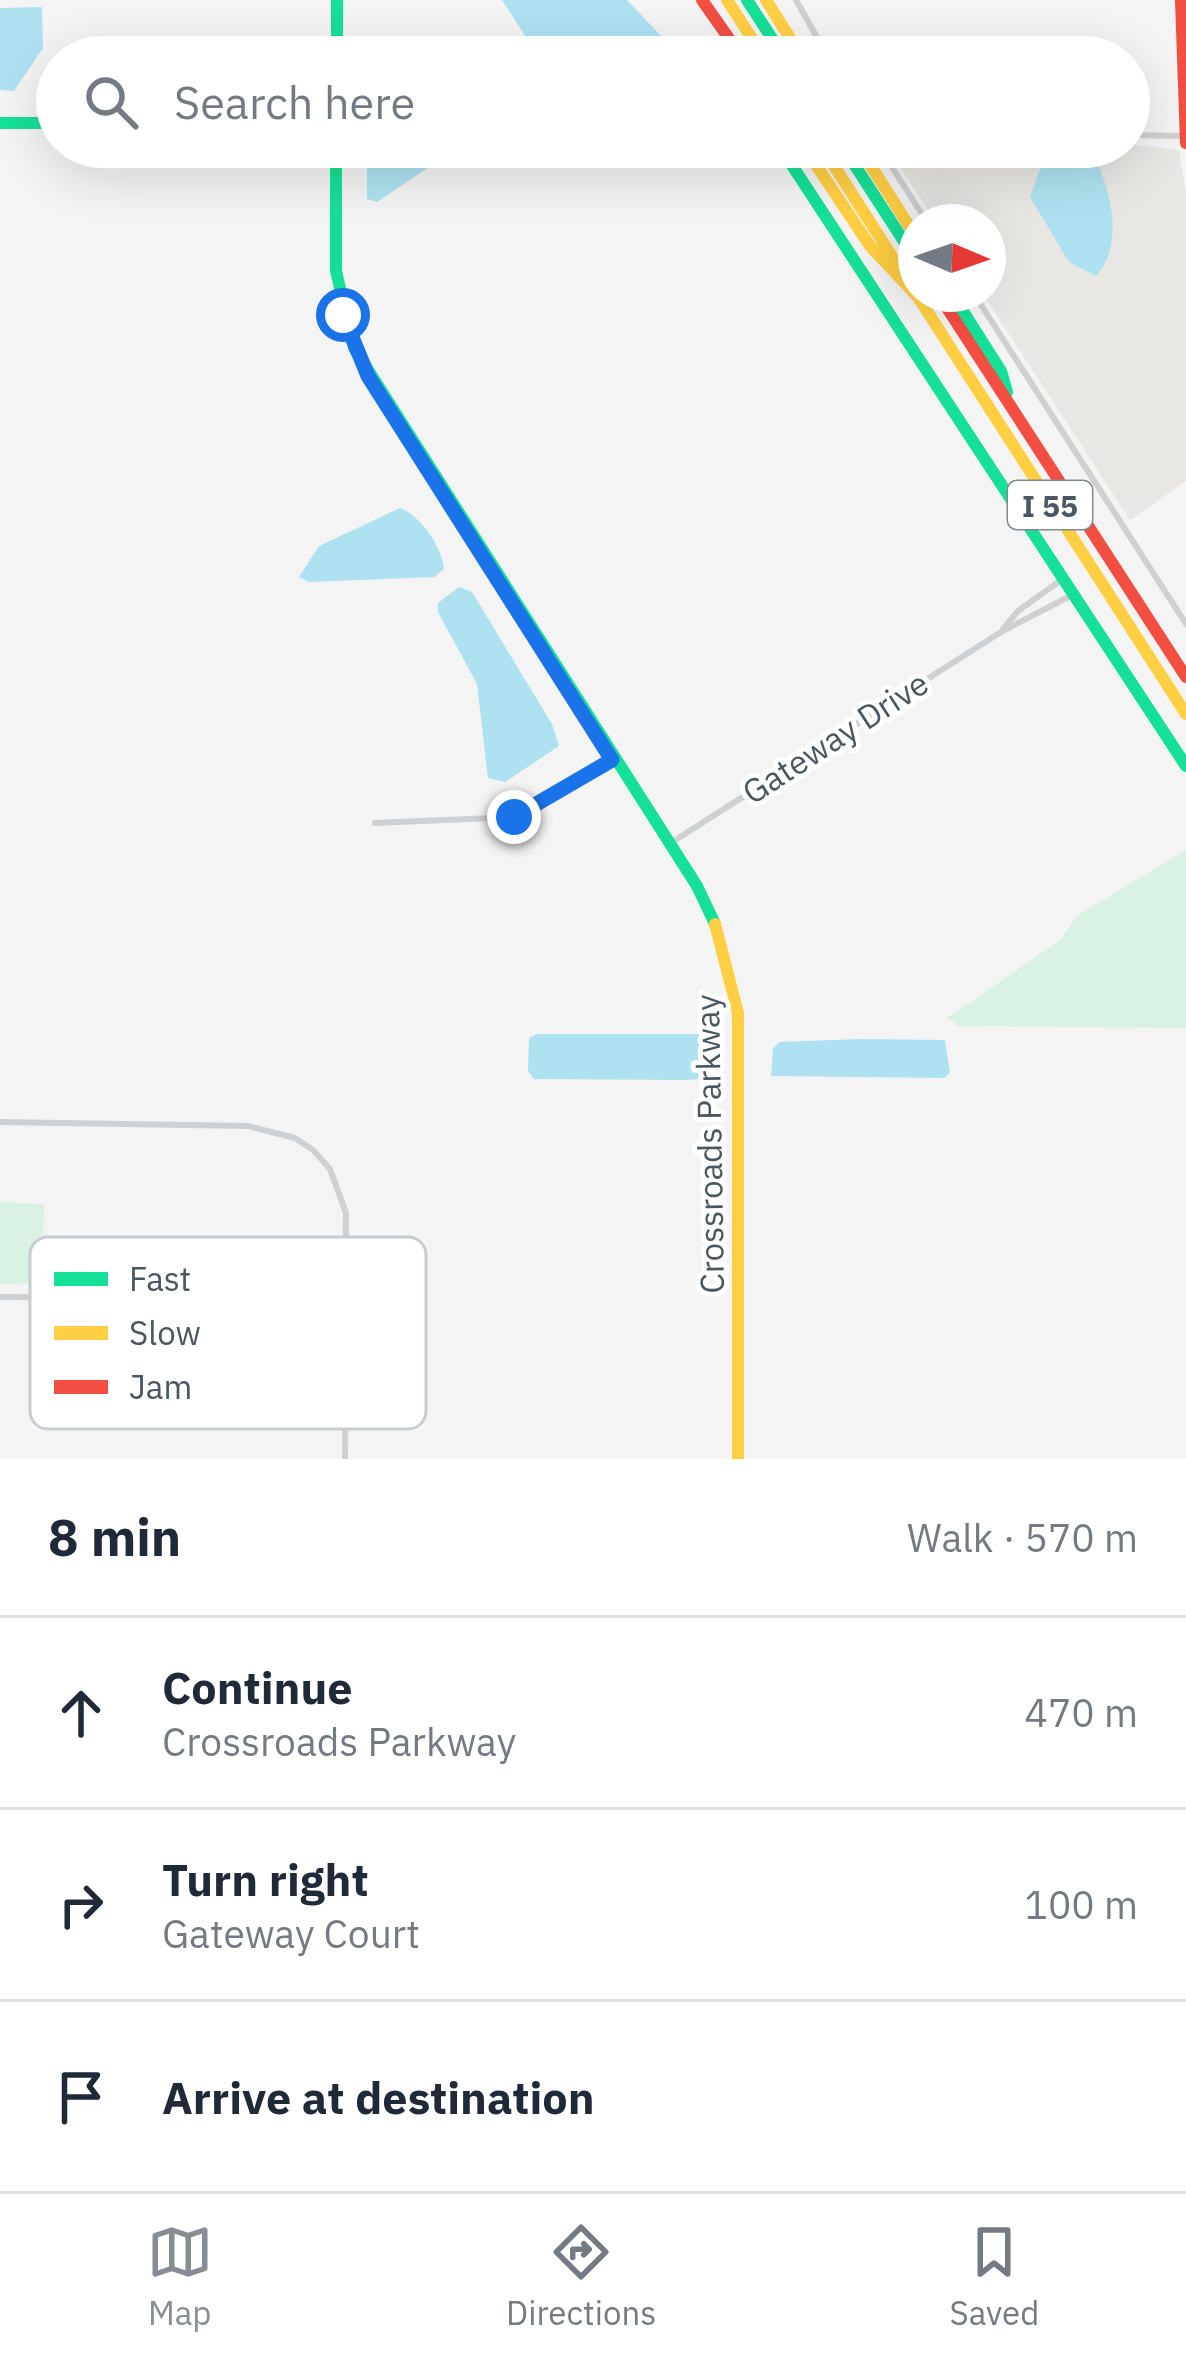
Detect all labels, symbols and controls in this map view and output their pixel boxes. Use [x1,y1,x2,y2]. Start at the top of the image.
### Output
search box [36,36,1150,168]
icon: search [78,69,144,135]
text: Search here [174,73,415,131]
north arrow [898,204,1006,312]
route start [316,288,370,342]
road number: I 55 [1008,481,1092,529]
street label: Gateway Drive [734,661,936,813]
route end [487,790,541,844]
street label: Crossroads Parkway [685,994,733,1294]
legend [30,1237,426,1429]
text: Fast [129,1257,191,1300]
text: Slow [129,1311,201,1354]
text: Jam [129,1365,192,1408]
text: 8 min [48,1504,181,1570]
text: Walk · 570 m [907,1512,1138,1563]
text: Continue [162,1658,353,1716]
icon: ahead [48,1680,114,1746]
text: 470 m [1025,1687,1138,1738]
text: Crossroads Parkway [162,1716,516,1767]
text: Turn right [162,1850,369,1908]
icon: right [48,1872,114,1938]
text: 100 m [1025,1879,1138,1930]
text: Gateway Court [162,1908,420,1959]
icon: arrive [48,2064,114,2130]
text: Arrive at destination [162,2068,595,2126]
tab: Map [147,2219,213,2334]
tab: Directions [506,2219,656,2334]
tab: Saved [950,2219,1039,2334]

